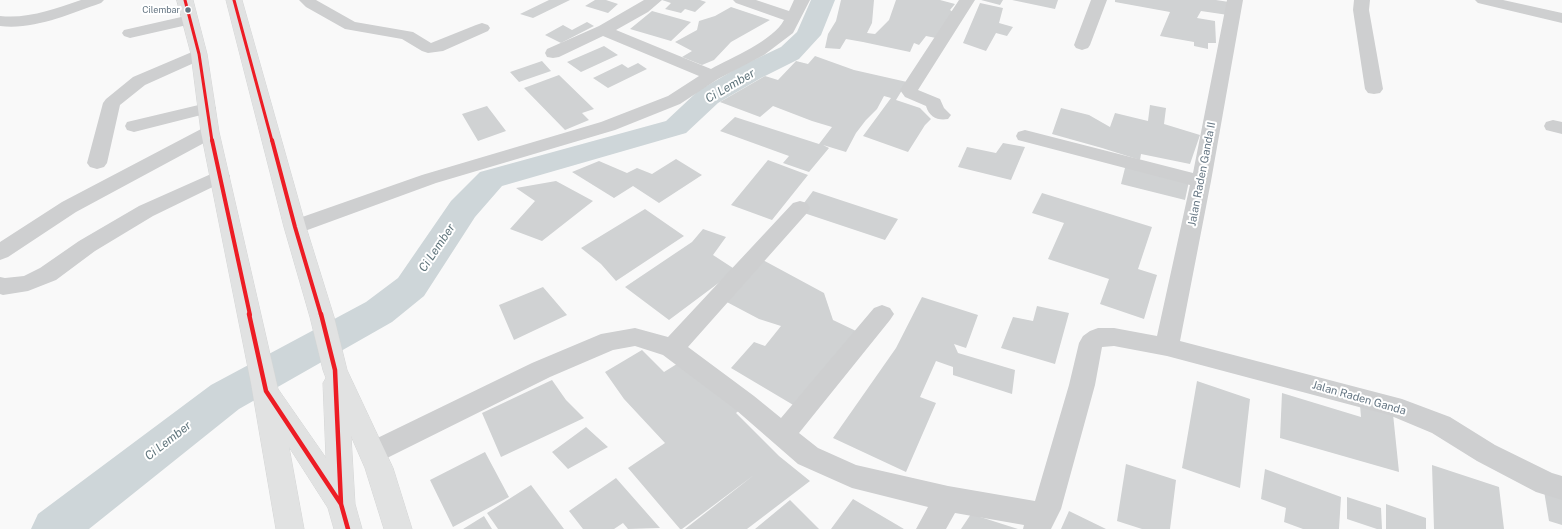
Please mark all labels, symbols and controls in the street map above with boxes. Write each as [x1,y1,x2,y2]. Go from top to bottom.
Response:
place label: Cilembar [142,5,180,15]
marker: Cilembar [183,5,193,15]
water label: Ci Lember [703,66,757,106]
street label: Jalan Raden Ganda II [1185,121,1219,227]
water label: Ci Lember [416,221,458,275]
street label: Jalan Raden Ganda [1311,378,1407,418]
water label: Ci Lember [142,418,194,464]

